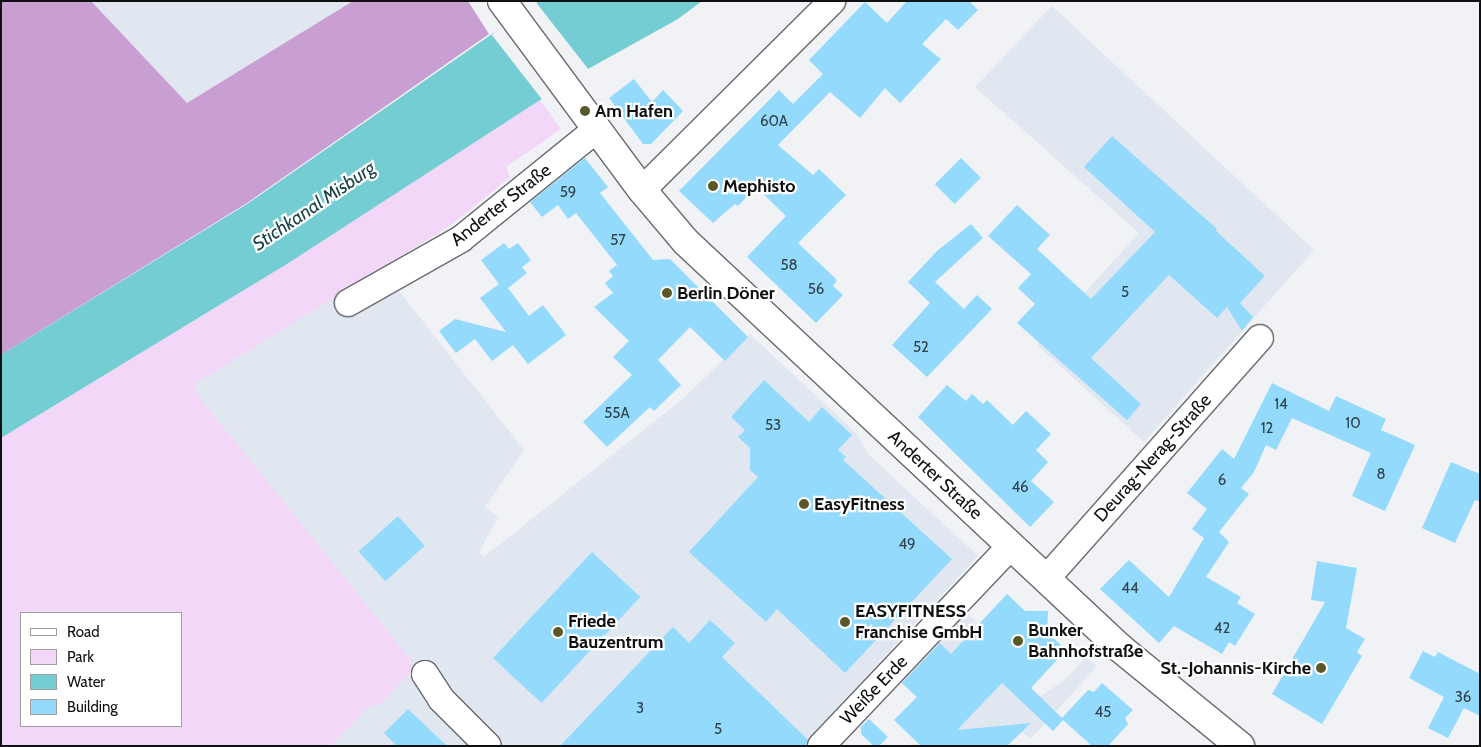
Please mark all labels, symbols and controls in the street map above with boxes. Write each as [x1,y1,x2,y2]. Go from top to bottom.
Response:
place label: Am Hafen [595,100,673,122]
marker: Am Hafen [579,105,591,117]
house number: 60A [760,113,788,131]
water label: Stichkanal Misburg [248,156,380,256]
street label: Anderter Straße [447,159,555,251]
place label: Mephisto [723,175,796,197]
marker: Mephisto [707,180,719,192]
house number: 59 [560,184,576,202]
house number: 57 [610,232,626,250]
house number: 58 [780,257,798,275]
house number: 56 [808,281,824,299]
place label: Berlin Döner [677,282,775,304]
house number: 5 [1121,284,1129,302]
marker: Berlin Döner [661,287,673,299]
house number: 52 [913,339,929,357]
street label: Deurag-Nerag-Straße [1090,390,1216,526]
house number: 14 [1274,396,1288,414]
house number: 55A [604,405,630,423]
house number: 10 [1345,415,1361,433]
house number: 53 [765,417,781,435]
house number: 12 [1261,420,1273,438]
street label: Anderter Straße [883,426,987,524]
house number: 8 [1376,466,1386,484]
house number: 6 [1218,472,1226,490]
house number: 46 [1011,479,1029,497]
place label: EasyFitness [814,493,905,515]
marker: EasyFitness [798,498,810,510]
house number: 49 [898,536,916,554]
house number: 44 [1121,580,1139,598]
place label: EASYFITNESS Franchise GmbH [855,601,982,644]
place label: Friede Bauzentrum [568,611,663,654]
legend [20,612,182,727]
marker: EASYFITNESS Franchise GmbH [839,616,851,628]
place label: Bunker Bahnhofstraße [1028,620,1143,662]
house number: 42 [1214,620,1230,638]
text: Road [67,623,100,641]
marker: Friede Bauzentrum [552,626,564,638]
marker: Bunker Bahnhofstraße [1012,635,1024,647]
text: Park [67,648,94,666]
street label: Weiße Erde [836,651,912,729]
place label: St.-Johannis-Kirche [1161,657,1311,679]
marker: St.-Johannis-Kirche [1315,662,1327,674]
text: Water [67,673,105,691]
house number: 36 [1455,689,1471,707]
text: Building [67,698,118,716]
house number: 3 [636,700,644,718]
house number: 45 [1095,704,1111,722]
house number: 5 [714,721,722,739]

